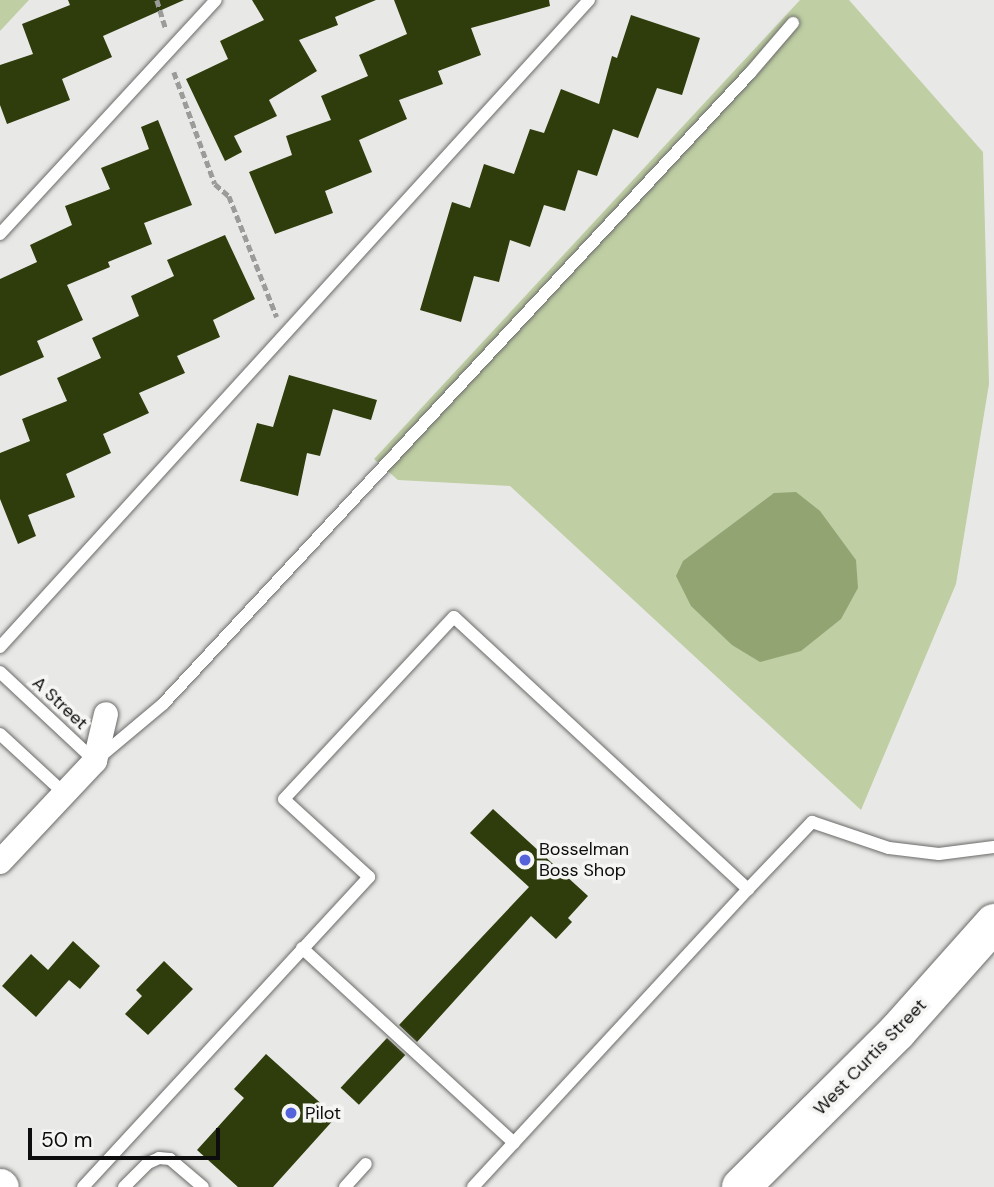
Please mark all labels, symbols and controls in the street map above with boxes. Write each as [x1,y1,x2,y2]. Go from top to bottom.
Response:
street label: A Street [28,672,92,734]
place label: Bosselman Boss Shop [539,839,629,882]
marker: Bosselman Boss Shop [517,852,533,868]
street label: West Curtis Street [809,994,931,1120]
place label: Pilot [305,1102,341,1124]
marker: Pilot [283,1105,299,1121]
scale bar [32,1114,224,1158]
text: 50 m [41,1126,92,1154]

